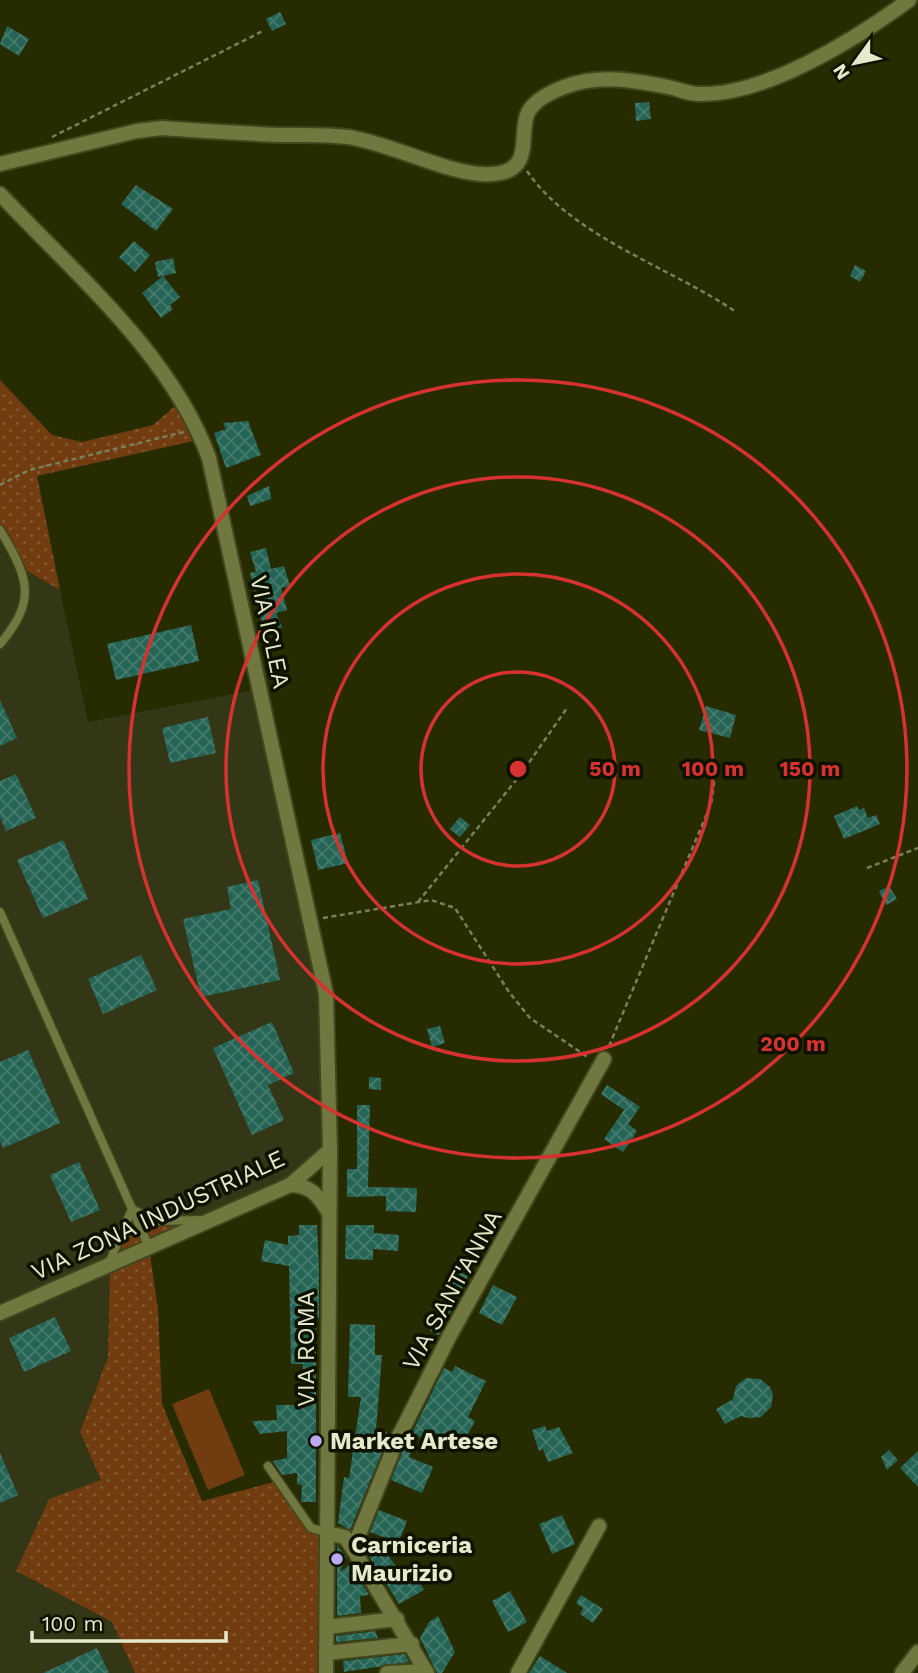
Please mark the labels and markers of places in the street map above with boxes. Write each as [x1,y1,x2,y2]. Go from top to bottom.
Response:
centre of rings [506,757,530,781]
place label: Market Artese [330,1427,498,1455]
marker: Market Artese [308,1433,324,1449]
place label: Carniceria Maurizio [351,1531,472,1587]
marker: Carniceria Maurizio [329,1551,345,1567]

